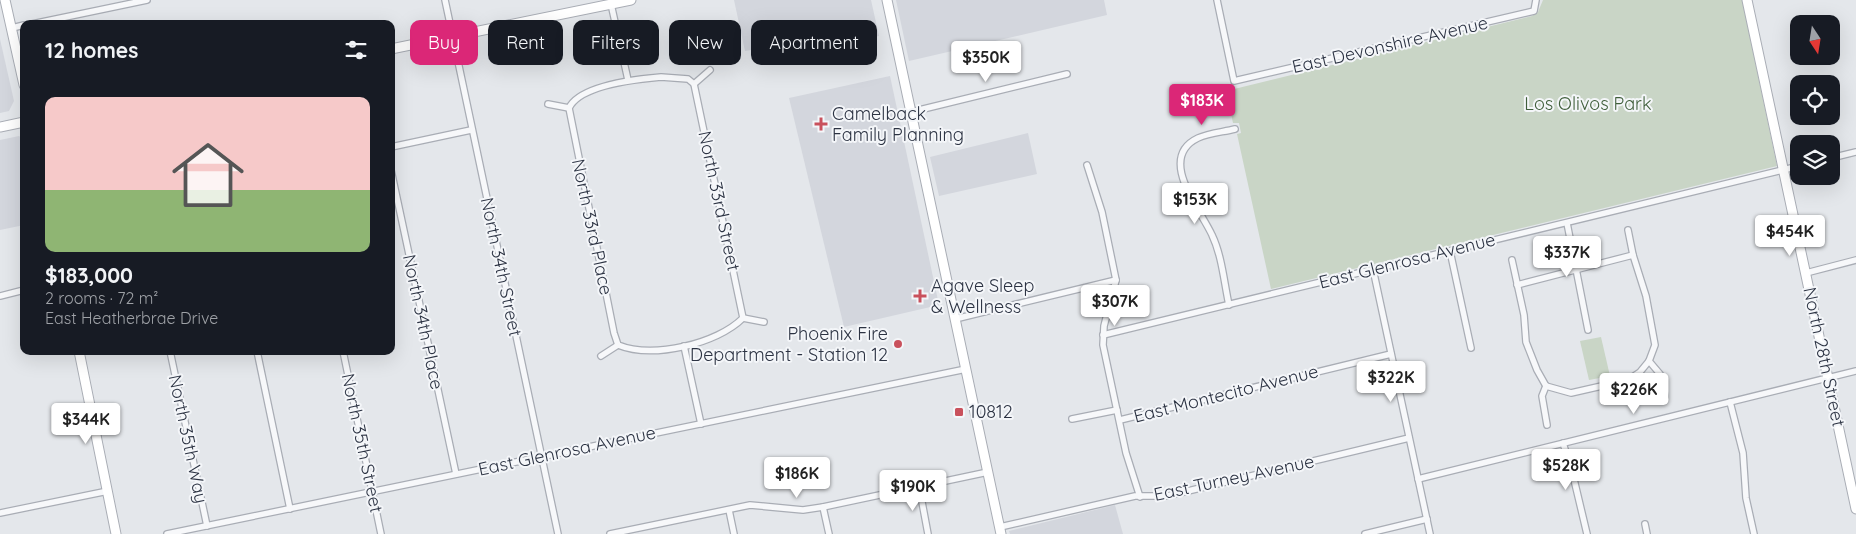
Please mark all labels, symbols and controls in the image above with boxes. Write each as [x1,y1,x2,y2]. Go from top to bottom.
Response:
street label: East Devonshire Avenue [1290,11,1490,78]
north arrow [1790,15,1840,65]
map controls [1790,15,1840,185]
chip: Buy [410,20,478,65]
chip: Rent [488,20,563,65]
chip: Filters [573,20,659,65]
chip: New [669,20,741,65]
chip: Apartment [751,20,877,65]
icon: filters [342,36,370,64]
text: 12 homes [45,37,138,63]
pin: $350K [951,41,1021,83]
text: $350K [962,47,1010,67]
button: locate [1790,75,1840,125]
pin: $183K [1167,84,1237,126]
text: $183K [1180,90,1224,110]
park label: Los Olivos Park [1524,92,1652,115]
place label: Camelback Family Planning [832,102,964,146]
marker: Camelback Family Planning [814,117,828,131]
street label: North 33rd Street [693,129,746,273]
icon: home [163,130,253,220]
button: layers [1790,135,1840,185]
street label: North 33rd Place [567,157,618,297]
pin: $153K [1160,182,1230,225]
text: $153K [1173,189,1217,209]
street label: North 34th Street [476,195,527,338]
pin: $454K [1755,214,1825,257]
text: $454K [1766,221,1814,241]
street label: East Glenrosa Avenue [1316,227,1497,294]
pin: $337K [1532,236,1602,278]
text: $337K [1544,242,1590,262]
street label: North 34th Place [398,252,449,392]
text: $183,000 [45,262,133,288]
place label: Agave Sleep & Wellness [931,274,1034,318]
pin: $307K [1080,284,1150,327]
street label: North 28th Street [1798,285,1851,429]
text: 2 rooms · 72 m² [45,288,158,308]
marker: Agave Sleep & Wellness [913,289,927,303]
text: $307K [1092,291,1138,311]
text: East Heatherbrae Drive [45,308,218,328]
place label: Phoenix Fire Department - Station 12 [690,322,888,366]
marker: Phoenix Fire Department - Station 12 [892,338,904,350]
street label: East Montecito Avenue [1131,359,1321,428]
pin: $322K [1356,360,1426,403]
text: $322K [1368,367,1414,387]
street label: North 35th Street [336,371,388,515]
street label: North 35th Way [164,372,213,505]
pin: $226K [1599,372,1669,415]
text: $226K [1610,379,1658,399]
place label: 10812 [969,400,1013,423]
pin: $344K [51,402,121,445]
marker: 10812 [953,406,965,418]
text: $344K [62,409,110,429]
street label: East Glenrosa Avenue [476,420,658,481]
pin: $528K [1531,448,1601,491]
street label: East Turney Avenue [1151,449,1316,506]
text: $528K [1542,455,1590,475]
pin: $186K [762,456,832,499]
text: $186K [775,463,819,483]
pin: $190K [878,470,948,512]
text: $190K [890,476,936,496]

